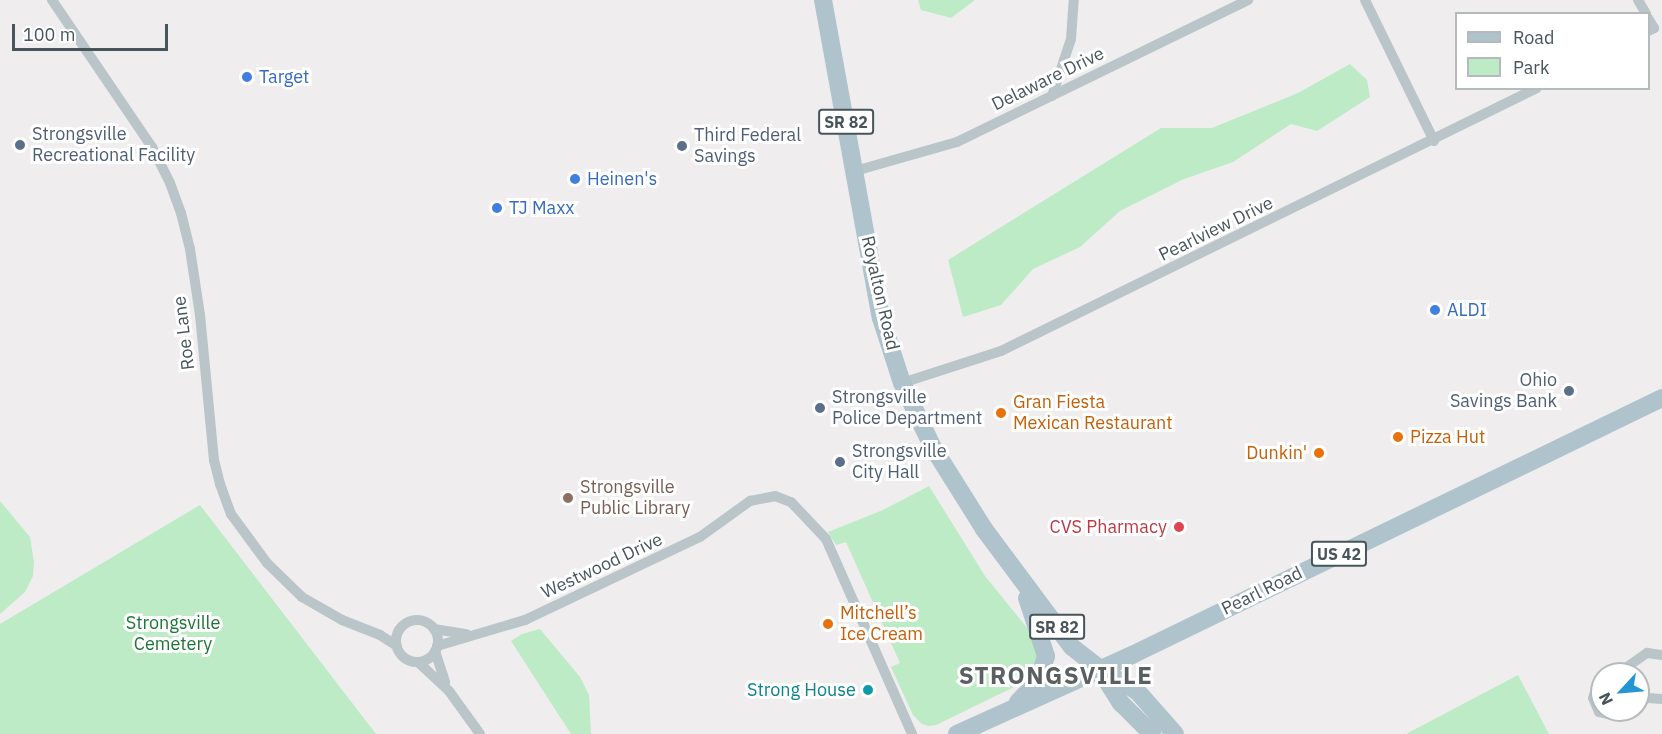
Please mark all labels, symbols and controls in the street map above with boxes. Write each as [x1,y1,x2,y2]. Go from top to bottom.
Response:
scale bar [15,12,171,50]
legend [1455,12,1650,90]
text: 100 m [23,23,75,46]
text: Road [1513,26,1554,49]
street label: Delaware Drive [988,43,1108,115]
text: Park [1513,56,1549,79]
place label: Target [259,66,309,88]
marker: Target [240,70,254,84]
road number: SR 82 [818,109,874,135]
place label: Strongsville Recreational Facility [32,124,195,166]
place label: Third Federal Savings [694,125,801,168]
marker: Strongsville Recreational Facility [13,138,27,152]
marker: Third Federal Savings [675,139,689,153]
place label: Heinen's [587,168,657,190]
marker: Heinen's [568,172,582,186]
street label: Pearlview Drive [1155,192,1277,266]
place label: TJ Maxx [509,197,574,219]
marker: TJ Maxx [490,201,504,215]
street label: Royalton Road [856,234,904,352]
street label: Roe Lane [169,295,199,371]
place label: ALDI [1447,299,1487,321]
marker: ALDI [1428,303,1442,317]
place label: Ohio Savings Bank [1450,370,1557,412]
marker: Ohio Savings Bank [1562,384,1576,398]
place label: Strongsville Police Department [832,387,982,430]
place label: Gran Fiesta Mexican Restaurant [1013,392,1173,434]
marker: Strongsville Police Department [813,401,827,415]
marker: Gran Fiesta Mexican Restaurant [994,406,1008,420]
place label: Pizza Hut [1410,426,1485,448]
marker: Pizza Hut [1391,430,1405,444]
place label: Strongsville City Hall [852,441,947,484]
place label: Dunkin' [1246,442,1307,464]
marker: Dunkin' [1312,446,1326,460]
marker: Strongsville City Hall [833,455,847,469]
place label: Strongsville Public Library [580,477,690,520]
marker: Strongsville Public Library [561,491,575,505]
place label: CVS Pharmacy [1050,516,1167,538]
marker: CVS Pharmacy [1172,520,1186,534]
street label: Westwood Drive [538,529,666,603]
road number: US 42 [1310,541,1368,567]
street label: Pearl Road [1218,562,1306,620]
place label: Mitchell’s Ice Cream [840,603,923,646]
park label: Strongsville Cemetery [126,613,220,656]
road number: SR 82 [1028,614,1086,640]
marker: Mitchell’s Ice Cream [821,617,835,631]
district label: STRONGSVILLE [959,662,1153,690]
north arrow [1590,662,1650,722]
place label: Strong House [747,679,856,701]
marker: Strong House [861,683,875,697]
text: N [1594,689,1617,709]

